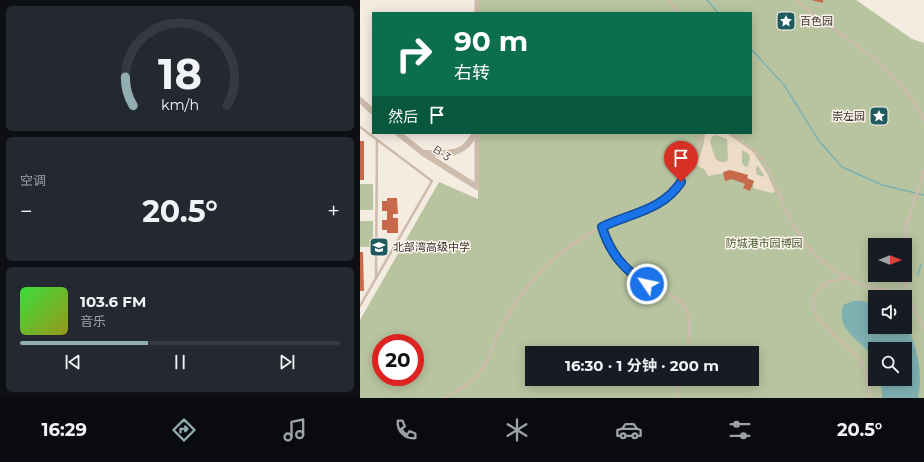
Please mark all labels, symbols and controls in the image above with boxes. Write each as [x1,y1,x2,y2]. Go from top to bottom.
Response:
place icon: 百色园 [775,10,797,32]
place label: 百色园 [800,14,833,28]
text: 90 m [454,24,528,58]
icon: right [388,28,440,80]
text: 18 [158,49,202,99]
text: 右转 [454,62,490,84]
text: km/h [161,96,199,114]
icon: arrive [426,104,448,126]
place icon: 崇左园 [868,105,890,127]
text: 然后 [388,107,418,126]
place label: 崇左园 [832,109,865,123]
pin [664,141,698,182]
street label: B-3 [430,142,454,164]
icon: arrive [670,147,692,169]
text: 空调 [20,172,46,188]
text: 20.5° [142,193,218,230]
text: − [20,198,33,225]
text: + [327,198,340,225]
school or university icon: 北部湾高级中学 [368,236,390,258]
park label: 防城港市园博园 [726,236,803,250]
north arrow [868,238,912,282]
map controls [868,238,912,386]
place label: 北部湾高级中学 [393,240,470,254]
position arrow [626,263,668,305]
button: sound [868,290,912,334]
text: 103.6 FM [80,292,146,311]
text: 音乐 [80,313,106,329]
speed limit sign: 20 [372,334,424,386]
button: search [868,342,912,386]
icon: previous [62,351,84,373]
icon: pause [169,351,191,373]
icon: next [276,351,298,373]
text: 16:30 · 1 分钟 · 200 m [565,356,719,375]
icon: directions [170,416,198,444]
icon: music [281,416,309,444]
icon: phone [392,416,420,444]
icon: climate [503,416,531,444]
icon: car [615,416,643,444]
icon: filters [726,416,754,444]
text: 16:29 [42,419,87,441]
text: 20.5° [837,419,882,441]

